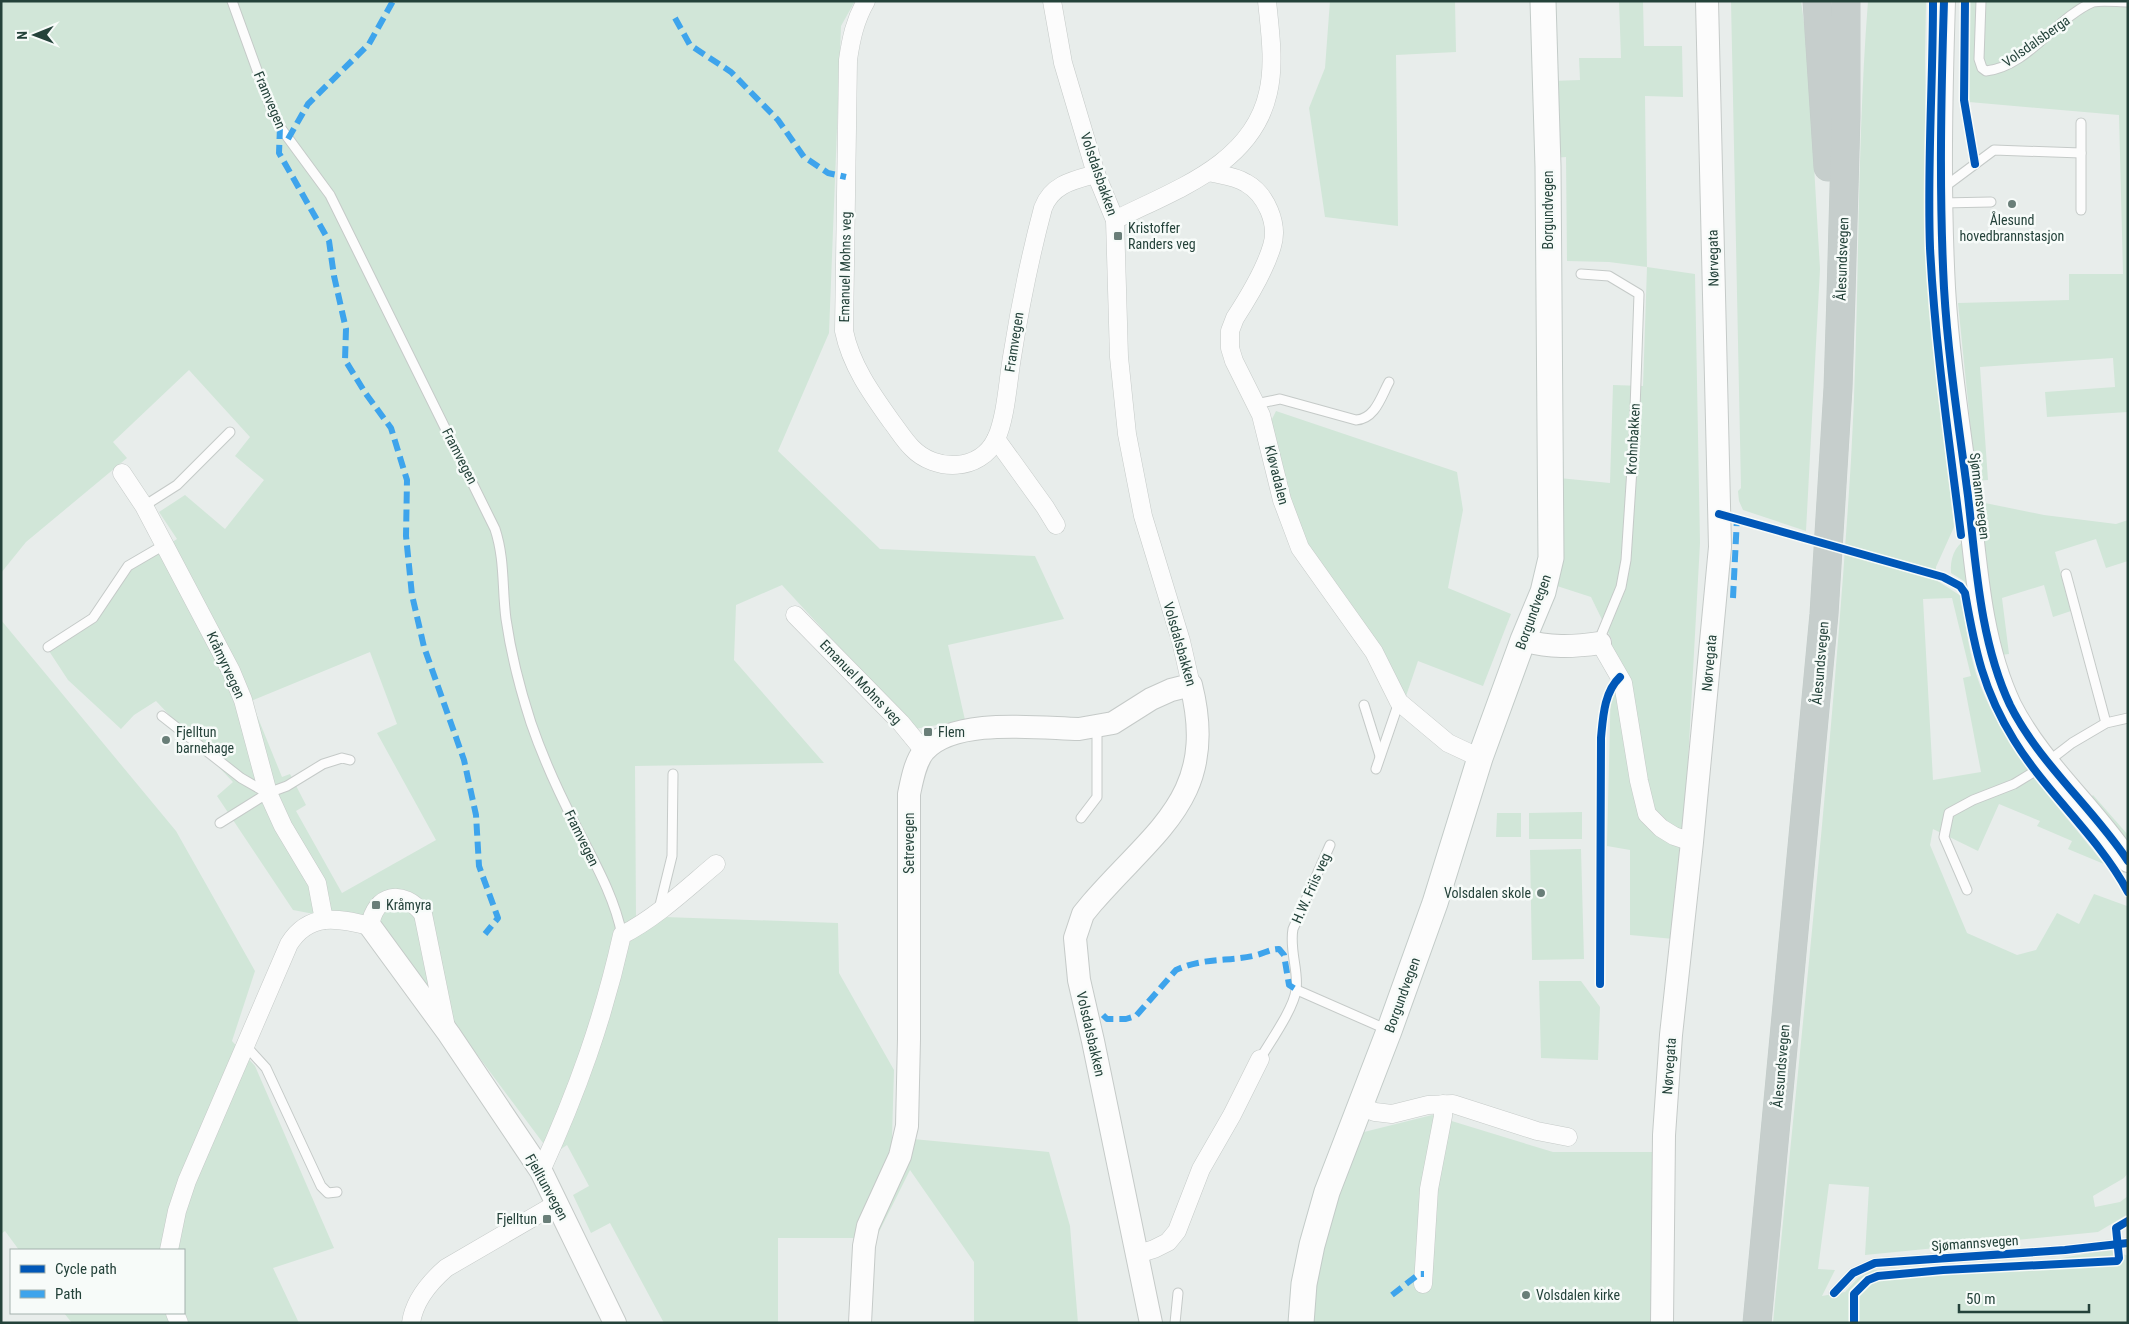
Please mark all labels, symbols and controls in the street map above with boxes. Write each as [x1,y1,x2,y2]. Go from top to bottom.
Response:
north arrow [10,10,60,60]
street label: Volsdalsberga [1999,12,2073,70]
text: N [14,31,30,40]
street label: Framvegen [251,69,289,131]
street label: Volsdalsbakken [1077,130,1121,218]
street label: Borgundvegen [1540,171,1556,249]
marker: Ålesund hovedbrannstasjon [2006,198,2018,210]
street label: Emanuel Mohns veg [836,211,854,323]
place label: Ålesund hovedbrannstasjon [1960,211,2064,244]
street label: Ålesundsvegen [1832,217,1851,301]
place label: Kristoffer Randers veg [1128,220,1196,252]
street label: Nørvegata [1705,229,1721,287]
marker: Kristoffer Randers veg [1112,230,1124,242]
street label: Framvegen [1001,311,1027,373]
street label: Krohnbakken [1623,403,1643,475]
street label: Framvegen [439,425,481,487]
street label: Kløvadalen [1262,444,1292,506]
street label: Sjømannsvegen [1967,452,1993,540]
street label: Borgundvegen [1512,572,1554,652]
street label: Volsdalsbakken [1160,600,1200,688]
street label: Ålesundsvegen [1807,620,1832,705]
street label: Kråmyrvegen [204,629,248,701]
street label: Nørvegata [1699,634,1719,692]
street label: Emanuel Mohns veg [817,637,905,727]
place label: Fjelltun barnehage [176,724,235,756]
place label: Flem [938,724,965,740]
marker: Flem [922,726,934,738]
marker: Fjelltun barnehage [160,734,172,746]
street label: Framvegen [562,807,602,869]
street label: Setrevegen [901,812,917,874]
street label: H.W. Friis veg [1288,850,1334,926]
place label: Volsdalen skole [1444,885,1531,901]
marker: Volsdalen skole [1535,887,1547,899]
place label: Kråmyra [386,897,431,913]
marker: Kråmyra [370,899,382,911]
street label: Borgundvegen [1381,955,1423,1035]
street label: Volsdalsbakken [1073,990,1109,1078]
street label: Ålesundsvegen [1768,1023,1793,1108]
street label: Nørvegata [1659,1037,1679,1095]
street label: Fjelltunvegen [522,1151,572,1223]
place label: Fjelltun [496,1211,537,1227]
marker: Fjelltun [541,1213,553,1225]
street label: Sjømannsvegen [1931,1232,2019,1254]
legend [10,1249,185,1314]
text: Cycle path [55,1260,117,1278]
scale bar [1959,1282,2089,1314]
text: Path [55,1285,82,1303]
place label: Volsdalen kirke [1536,1287,1621,1303]
marker: Volsdalen kirke [1520,1289,1532,1301]
text: 50 m [1966,1290,1996,1308]

